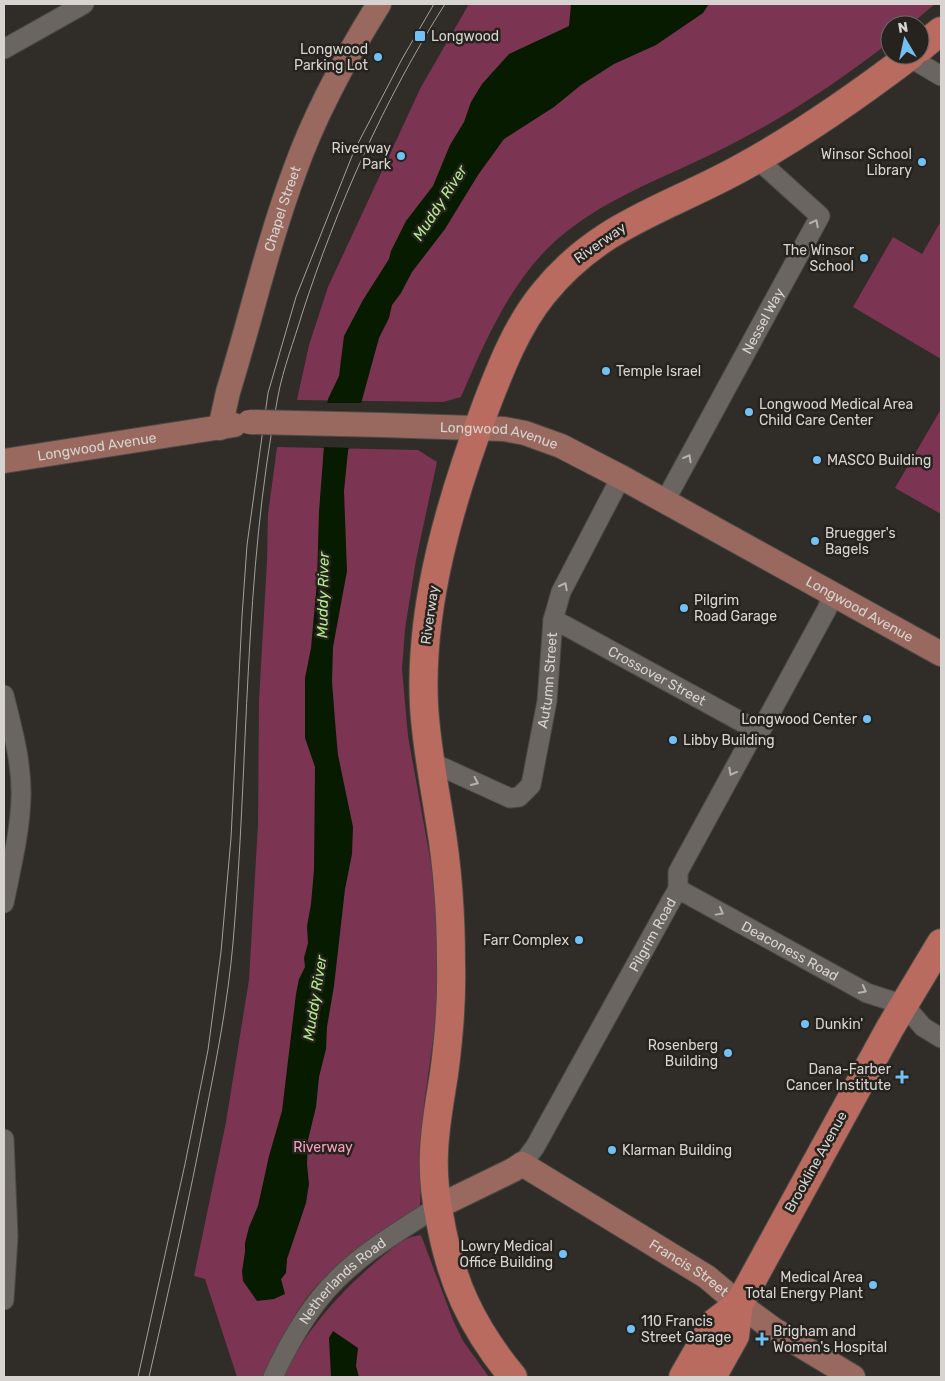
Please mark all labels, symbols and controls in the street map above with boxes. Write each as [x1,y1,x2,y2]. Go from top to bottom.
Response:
north arrow [880,15,930,65]
text: N [897,18,909,37]
place label: Longwood [431,28,499,45]
marker: Longwood [413,29,427,43]
place label: Longwood Parking Lot [294,41,369,74]
marker: Longwood Parking Lot [372,51,384,63]
place label: Riverway Park [331,140,392,173]
place label: Winsor School Library [821,146,912,179]
marker: Riverway Park [395,150,407,162]
marker: Winsor School Library [916,156,928,168]
water label: Muddy River [409,161,472,244]
street label: Chapel Street [260,163,304,254]
street label: Riverway [571,219,629,267]
one-way arrow [809,220,819,229]
place label: The Winsor School [783,242,855,275]
marker: The Winsor School [858,252,870,264]
street label: Nessel Way [738,285,788,357]
place label: Temple Israel [616,363,701,380]
marker: Temple Israel [600,365,612,377]
place label: Longwood Medical Area Child Care Center [759,396,913,429]
marker: Longwood Medical Area Child Care Center [743,406,755,418]
street label: Longwood Avenue [440,418,561,453]
street label: Longwood Avenue [36,429,158,464]
place label: MASCO Building [827,452,931,469]
marker: MASCO Building [811,454,823,466]
one-way arrow [682,455,692,464]
place label: Bruegger's Bagels [825,525,896,558]
marker: Bruegger's Bagels [809,535,821,547]
water label: Muddy River [313,551,333,638]
street label: Longwood Avenue [803,572,917,646]
one-way arrow [558,582,568,591]
street label: Riverway [417,584,443,646]
place label: Pilgrim Road Garage [694,592,777,625]
marker: Pilgrim Road Garage [678,602,690,614]
street label: Autumn Street [533,631,561,730]
street label: Crossover Street [605,642,709,710]
place label: Longwood Center [741,711,858,728]
marker: Longwood Center [861,713,873,725]
place label: Libby Building [683,732,775,749]
marker: Libby Building [667,734,679,746]
one-way arrow [729,766,739,775]
one-way arrow [470,776,479,786]
street label: Pilgrim Road [625,895,680,975]
one-way arrow [715,906,724,916]
street label: Deaconess Road [739,917,842,984]
place label: Farr Complex [483,932,569,949]
marker: Farr Complex [573,934,585,946]
water label: Muddy River [299,953,331,1042]
one-way arrow [858,984,867,994]
place label: Dunkin' [815,1016,863,1033]
marker: Dunkin' [799,1018,811,1030]
place label: Rosenberg Building [648,1037,718,1070]
marker: Rosenberg Building [722,1047,734,1059]
place label: Dana-Farber Cancer Institute [786,1061,892,1094]
marker: Dana-Farber Cancer Institute [895,1070,909,1084]
street label: Brookline Avenue [781,1108,851,1216]
park label: Riverway [293,1139,353,1156]
place label: Klarman Building [622,1142,732,1159]
marker: Klarman Building [606,1144,618,1156]
street label: Netherlands Road [295,1234,389,1327]
street label: Francis Street [646,1235,733,1300]
place label: Lowry Medical Office Building [459,1238,553,1271]
marker: Lowry Medical Office Building [557,1248,569,1260]
place label: Medical Area Total Energy Plant [745,1269,864,1302]
marker: Medical Area Total Energy Plant [867,1279,879,1291]
place label: 110 Francis Street Garage [641,1313,731,1346]
marker: 110 Francis Street Garage [625,1323,637,1335]
place label: Brigham and Women's Hospital [773,1323,887,1356]
marker: Brigham and Women's Hospital [755,1332,769,1346]

